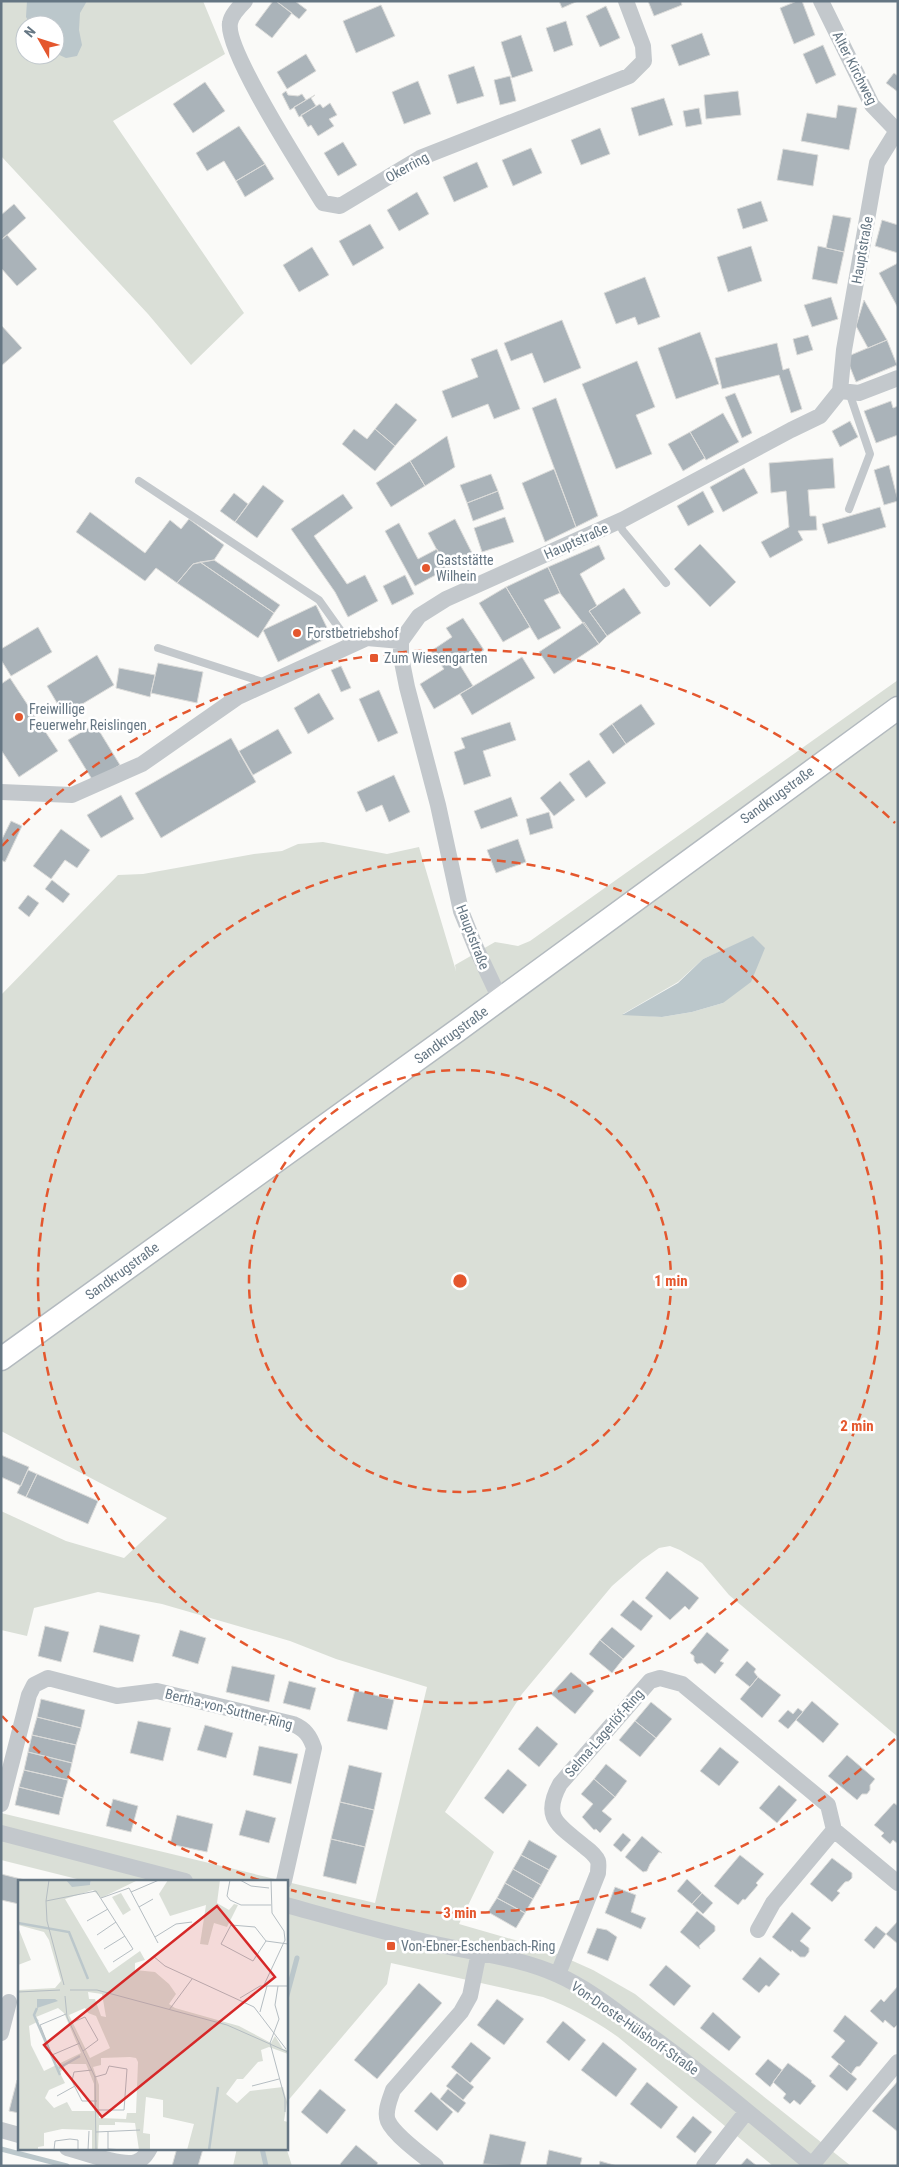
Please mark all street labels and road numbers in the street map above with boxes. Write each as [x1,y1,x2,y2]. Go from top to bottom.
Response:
street label: Alter Kirchweg [830,29,880,107]
street label: Okerring [383,149,431,185]
street label: Hauptstraße [848,215,876,285]
street label: Hauptstraße [542,520,611,562]
street label: Sandkrugstraße [737,763,817,827]
street label: Hauptstraße [453,902,493,972]
street label: Sandkrugstraße [411,1003,491,1067]
street label: Sandkrugstraße [82,1239,162,1303]
street label: Bertha-von-Suttner-Ring [164,1685,294,1733]
street label: Selma-Lagerlöf-Ring [561,1686,647,1780]
street label: Von-Droste-Hülshoff-Straße [568,1978,702,2078]

